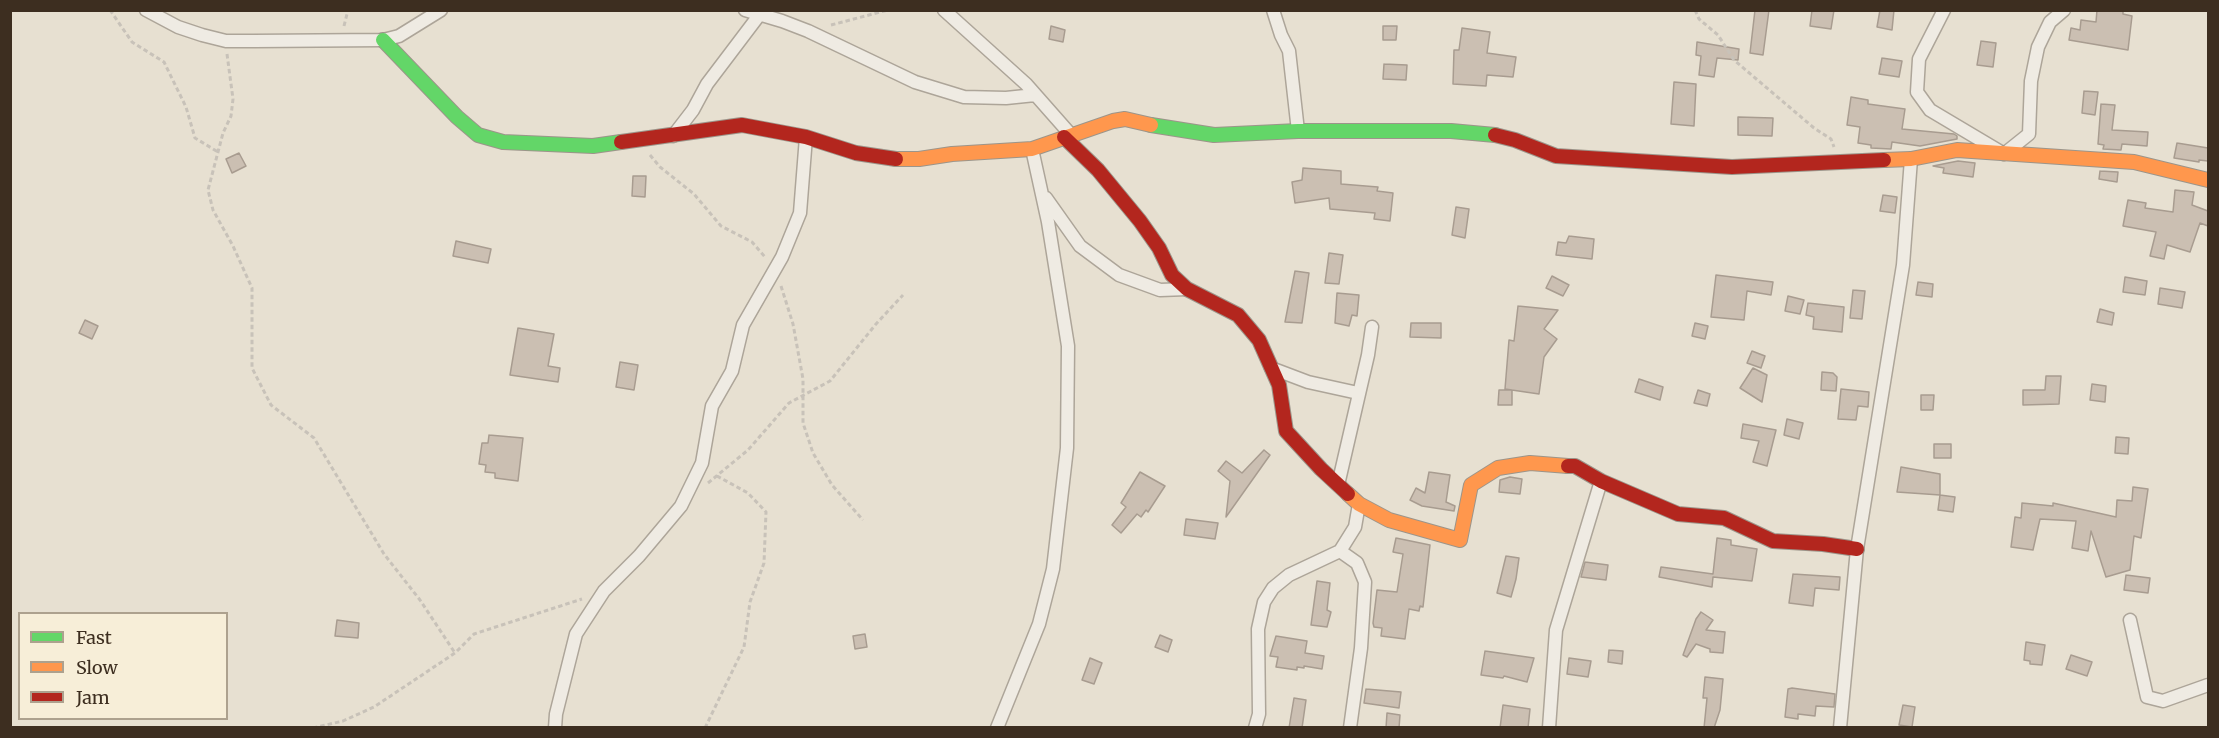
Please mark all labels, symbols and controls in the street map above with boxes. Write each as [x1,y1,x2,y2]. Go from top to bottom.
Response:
legend [18,612,228,720]
text: Fast [76,626,112,649]
text: Slow [76,656,118,679]
text: Jam [76,686,110,709]

